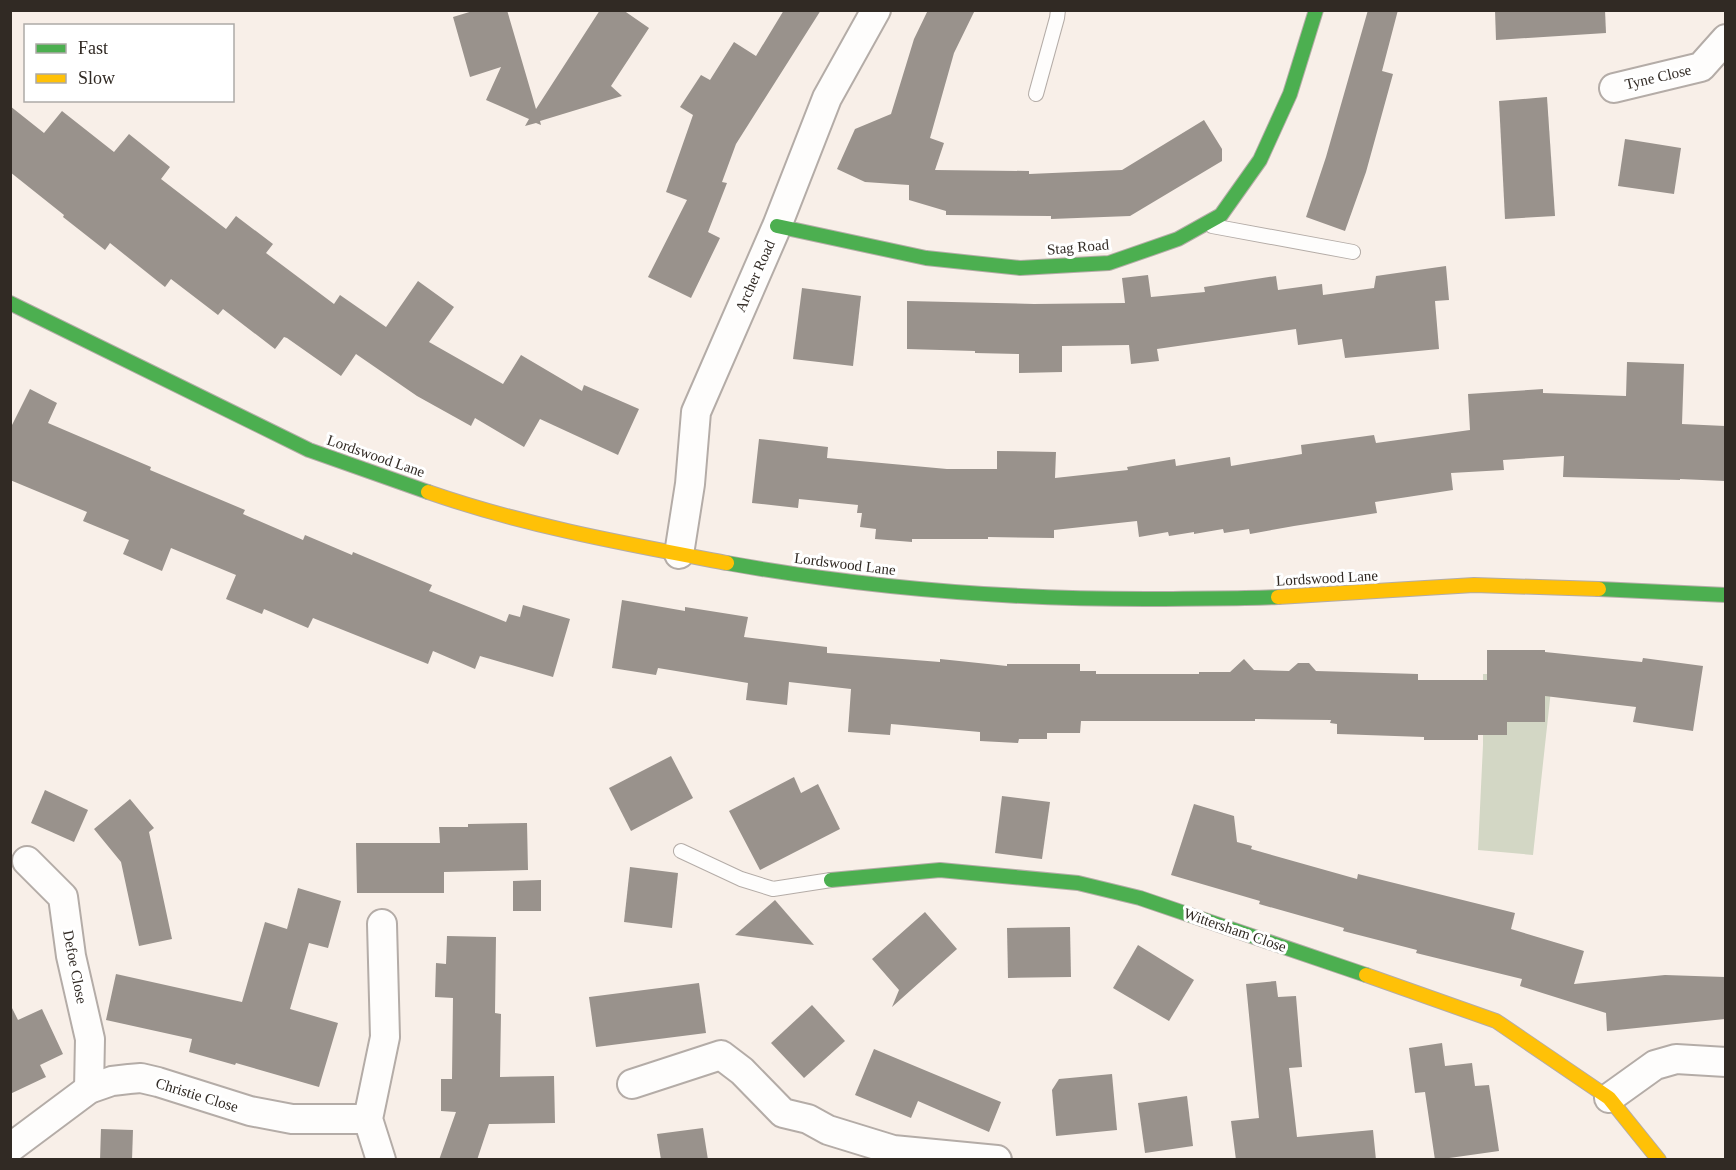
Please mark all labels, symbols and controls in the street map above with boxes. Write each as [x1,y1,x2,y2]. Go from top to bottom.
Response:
legend [24,24,234,102]
text: Fast [78,38,108,58]
street label: Tyne Close [1623,62,1693,92]
text: Slow [78,68,115,88]
street label: Stag Road [1046,236,1110,258]
street label: Archer Road [732,237,778,314]
street label: Lordswood Lane [325,432,427,480]
street label: Lordswood Lane [793,550,897,578]
street label: Lordswood Lane [1276,567,1379,589]
street label: Wittersham Close [1182,905,1289,955]
street label: Defoe Close [60,929,90,1005]
street label: Christie Close [154,1075,241,1115]

